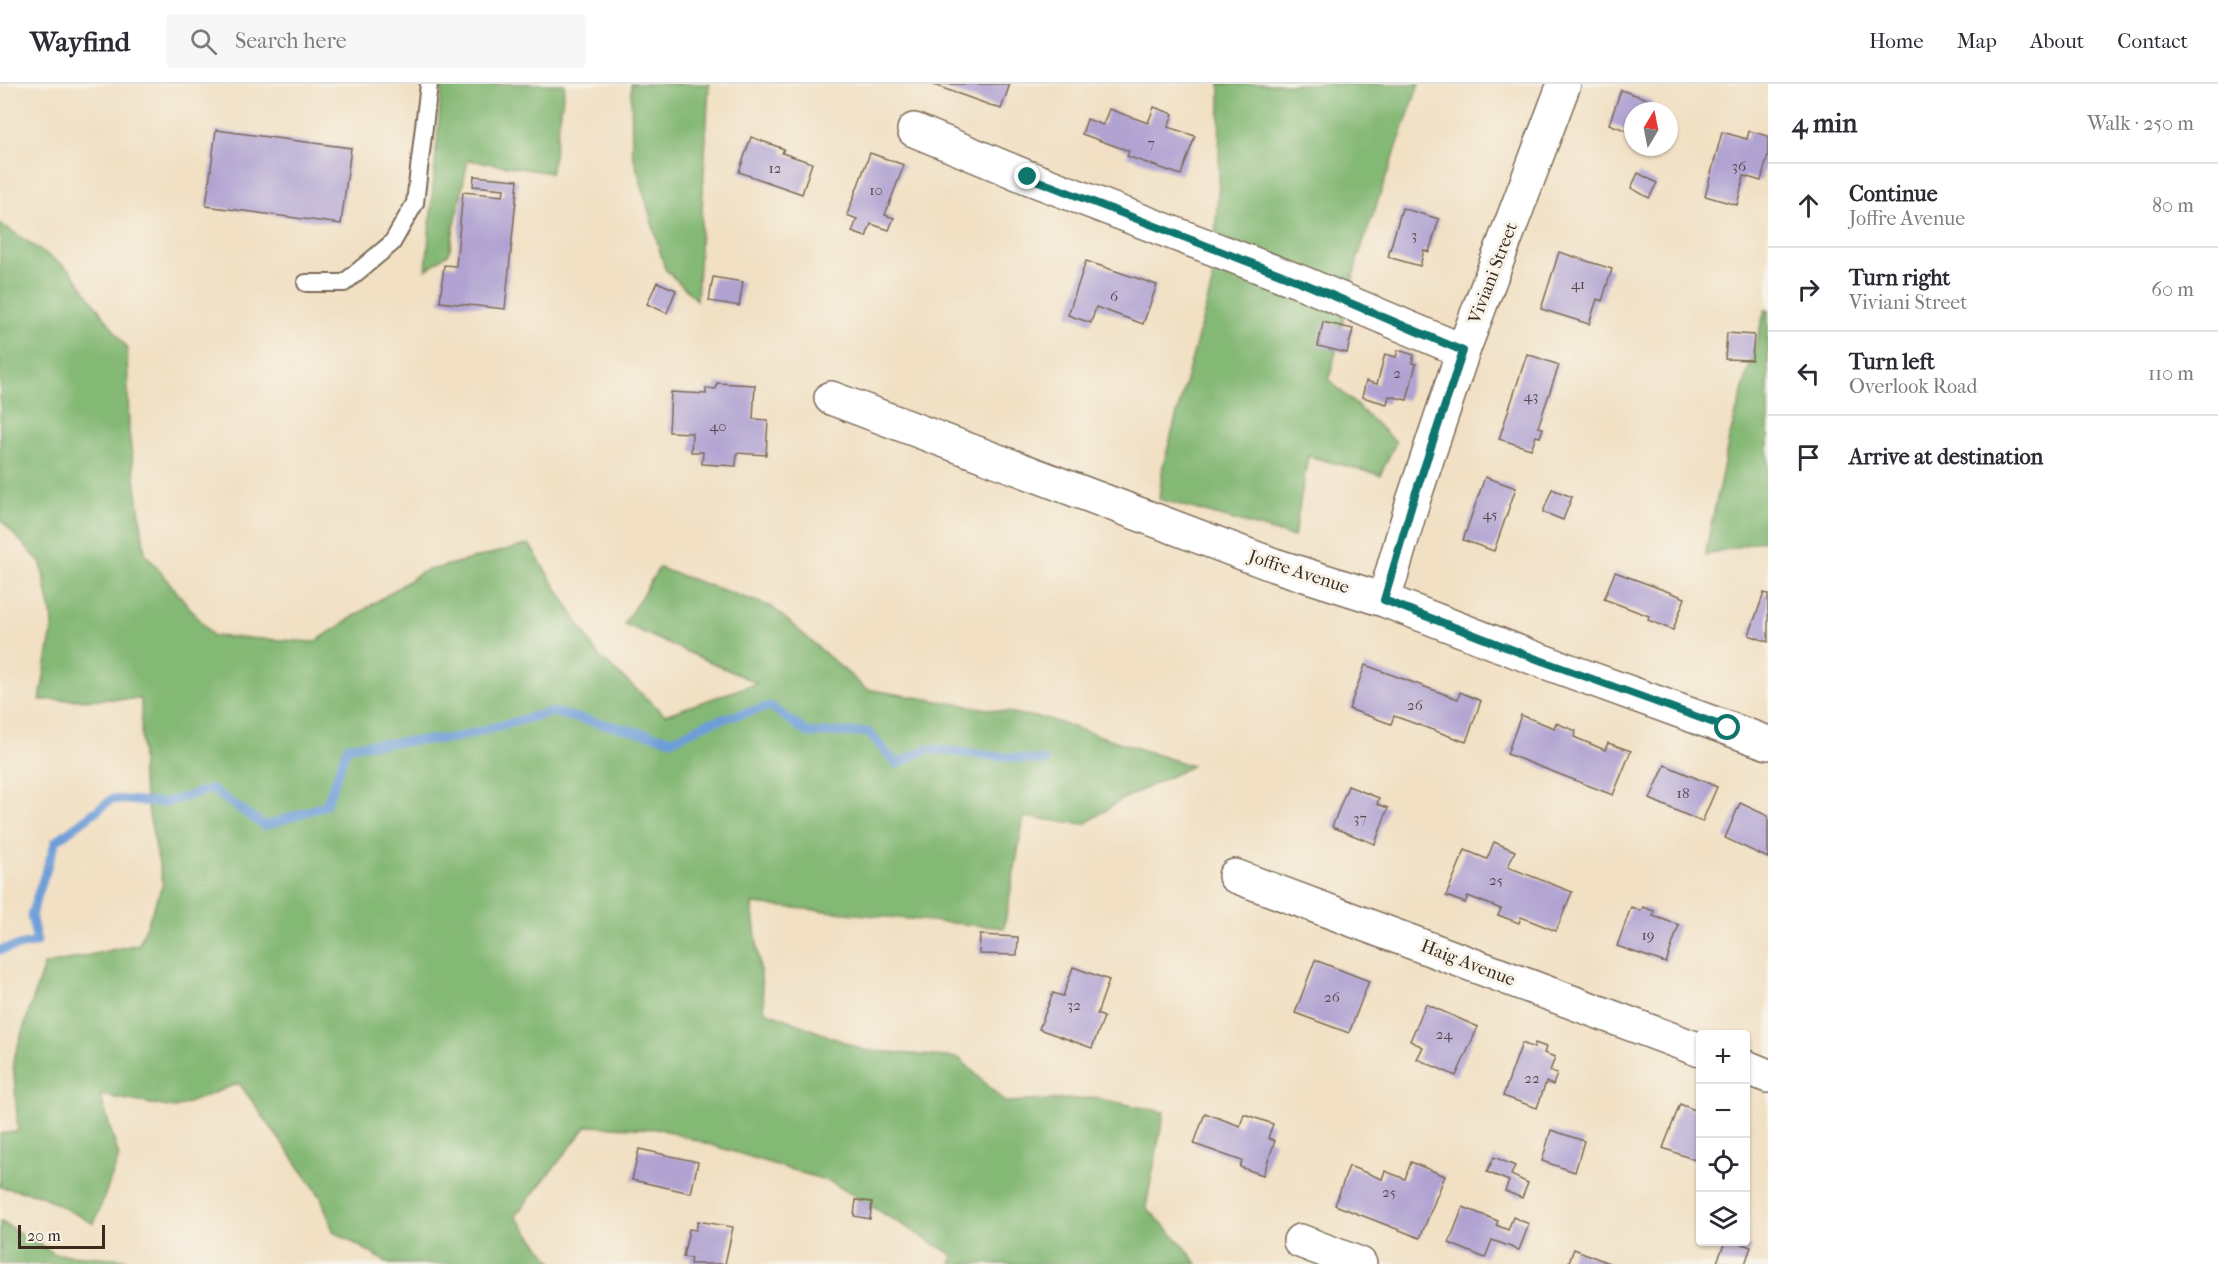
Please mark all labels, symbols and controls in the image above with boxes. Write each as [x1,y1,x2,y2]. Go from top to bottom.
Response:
search box [166,14,586,68]
text: Wayfind [30,25,130,58]
icon: search [187,25,220,58]
text: Search here [235,28,347,54]
text: Home [1869,29,1924,53]
text: Map [1957,29,1997,53]
text: About [2030,29,2084,53]
text: Contact [2117,29,2188,53]
north arrow [1624,102,1678,156]
text: 4 min [1792,108,1857,139]
text: Walk · 250 m [2087,112,2194,135]
house number: 7 [1147,134,1155,152]
house number: 36 [1732,157,1747,175]
house number: 12 [768,159,782,177]
route end [1014,163,1040,189]
house number: 10 [869,181,883,199]
text: Continue [1849,181,1938,207]
icon: ahead [1792,189,1825,222]
text: 80 m [2152,194,2194,217]
text: Joffre Avenue [1849,207,1965,230]
street label: Viviani Street [1464,219,1522,327]
house number: 3 [1411,226,1417,244]
text: Turn right [1849,265,1950,291]
icon: right [1792,273,1825,306]
house number: 41 [1571,275,1585,293]
text: 60 m [2151,278,2194,301]
house number: 6 [1110,287,1119,305]
text: Viviani Street [1849,291,1967,314]
text: Turn left [1849,349,1935,375]
icon: left [1792,357,1825,390]
text: 110 m [2148,362,2194,385]
house number: 2 [1393,364,1401,382]
text: Overlook Road [1849,375,1977,398]
house number: 43 [1523,387,1539,405]
house number: 40 [709,417,727,435]
icon: arrive [1792,441,1825,474]
text: Arrive at destination [1849,444,2043,470]
house number: 45 [1483,505,1497,523]
street label: Joffre Avenue [1244,545,1352,598]
house number: 26 [1407,696,1424,714]
route start [1714,714,1740,740]
house number: 18 [1677,784,1689,802]
house number: 37 [1353,809,1367,827]
house number: 25 [1489,871,1503,889]
house number: 19 [1641,926,1655,944]
street label: Haig Avenue [1418,935,1518,991]
house number: 26 [1324,988,1341,1006]
house number: 32 [1067,996,1081,1014]
house number: 24 [1436,1025,1453,1043]
map controls [1696,1030,1750,1246]
button: + [1696,1030,1750,1084]
house number: 22 [1524,1069,1540,1087]
button: − [1696,1084,1750,1138]
button: locate [1696,1138,1750,1192]
house number: 25 [1382,1183,1396,1201]
button: layers [1696,1192,1750,1246]
scale bar [18,1222,105,1250]
text: 20 m [27,1226,61,1245]

